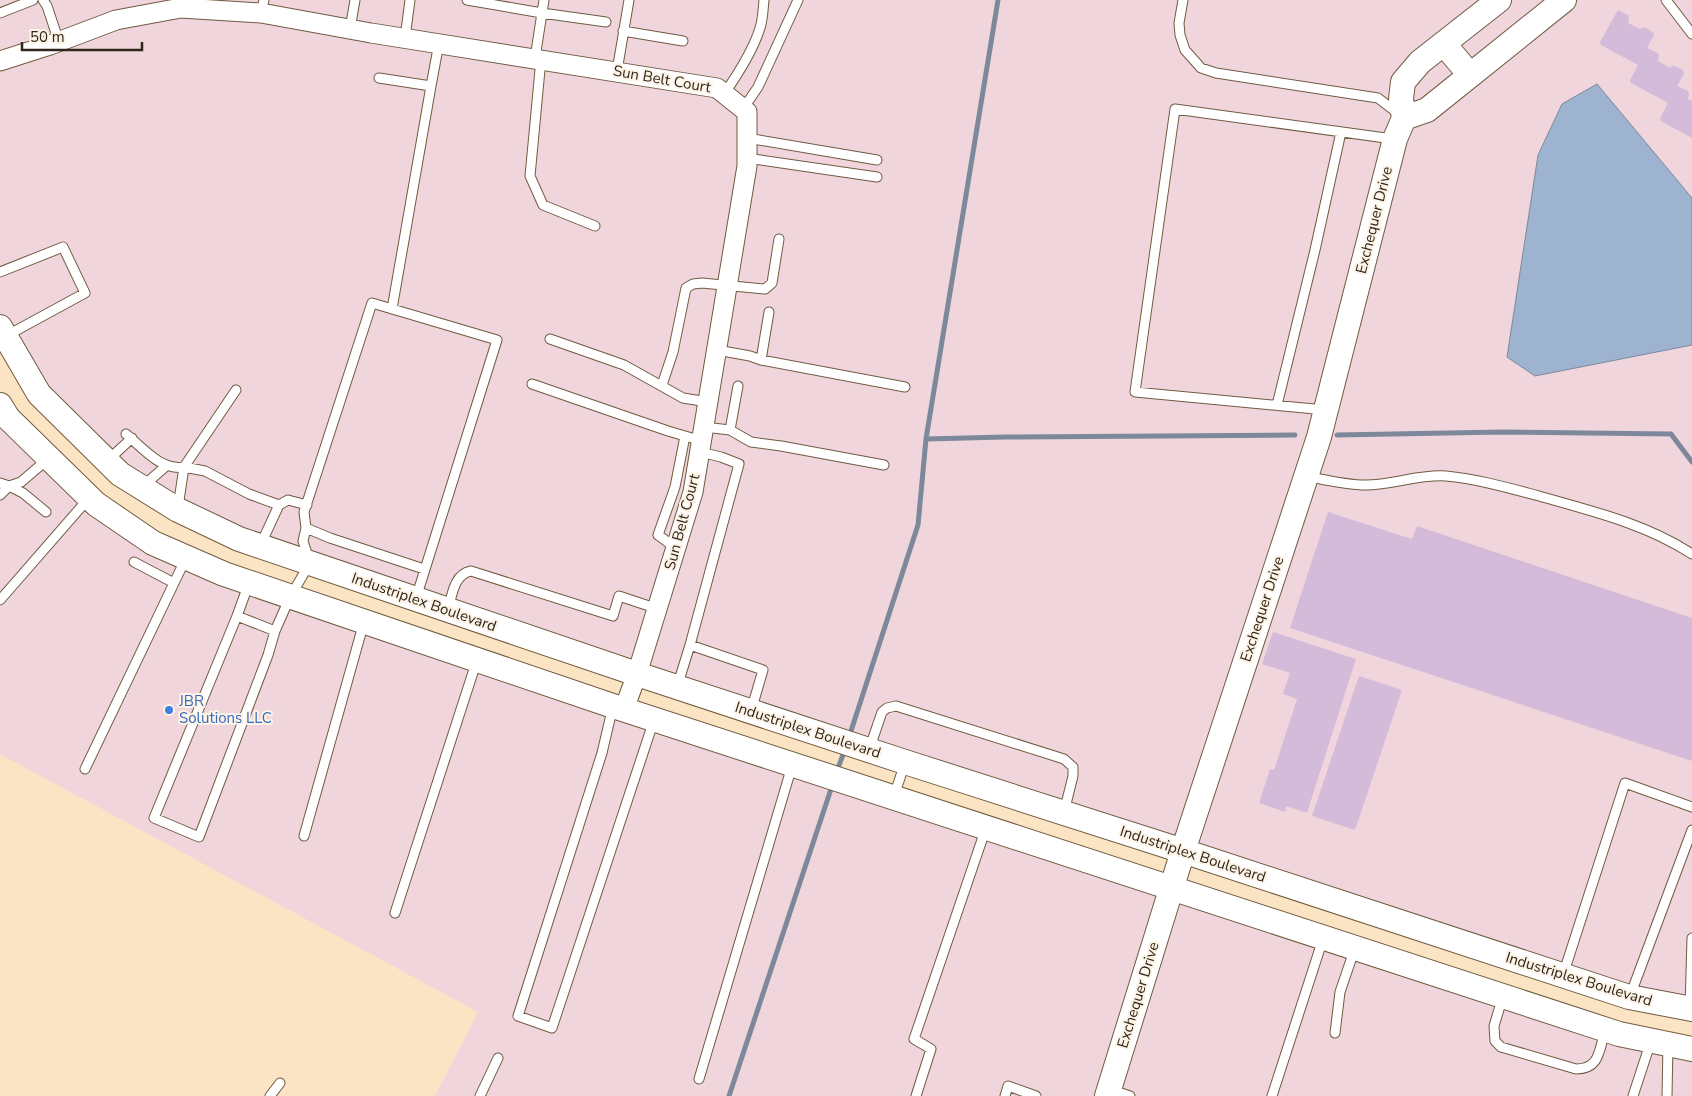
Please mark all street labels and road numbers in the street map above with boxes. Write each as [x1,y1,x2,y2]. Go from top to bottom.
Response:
street label: Sun Belt Court [612,61,713,98]
street label: Exchequer Drive [1351,164,1397,276]
street label: Sun Belt Court [660,471,705,572]
street label: Exchequer Drive [1236,554,1288,664]
street label: Industriplex Boulevard [349,568,499,636]
street label: Industriplex Boulevard [733,697,883,763]
street label: Industriplex Boulevard [1118,821,1268,887]
street label: Exchequer Drive [1112,940,1164,1050]
street label: Industriplex Boulevard [1503,947,1655,1011]

